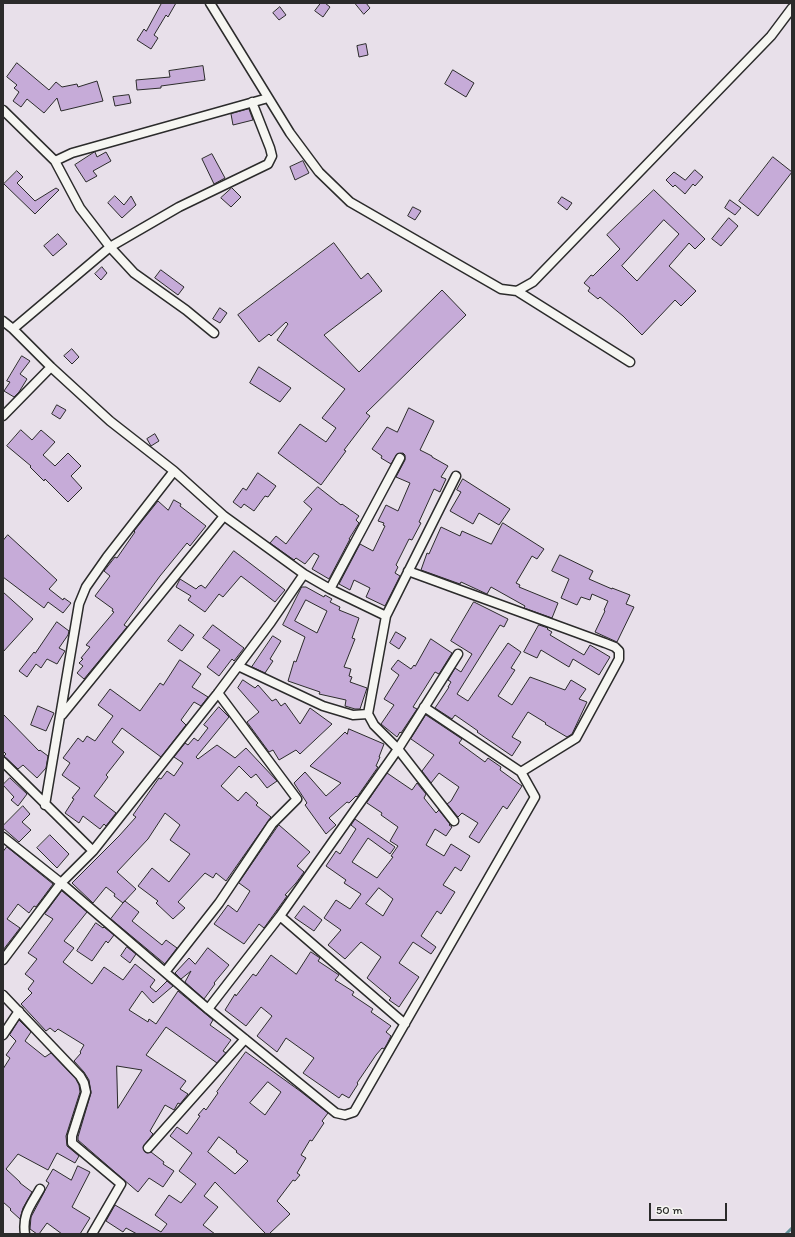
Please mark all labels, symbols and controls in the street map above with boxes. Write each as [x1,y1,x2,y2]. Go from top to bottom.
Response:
scale bar [651,1195,729,1221]
text: 50 m [656,1203,682,1217]

